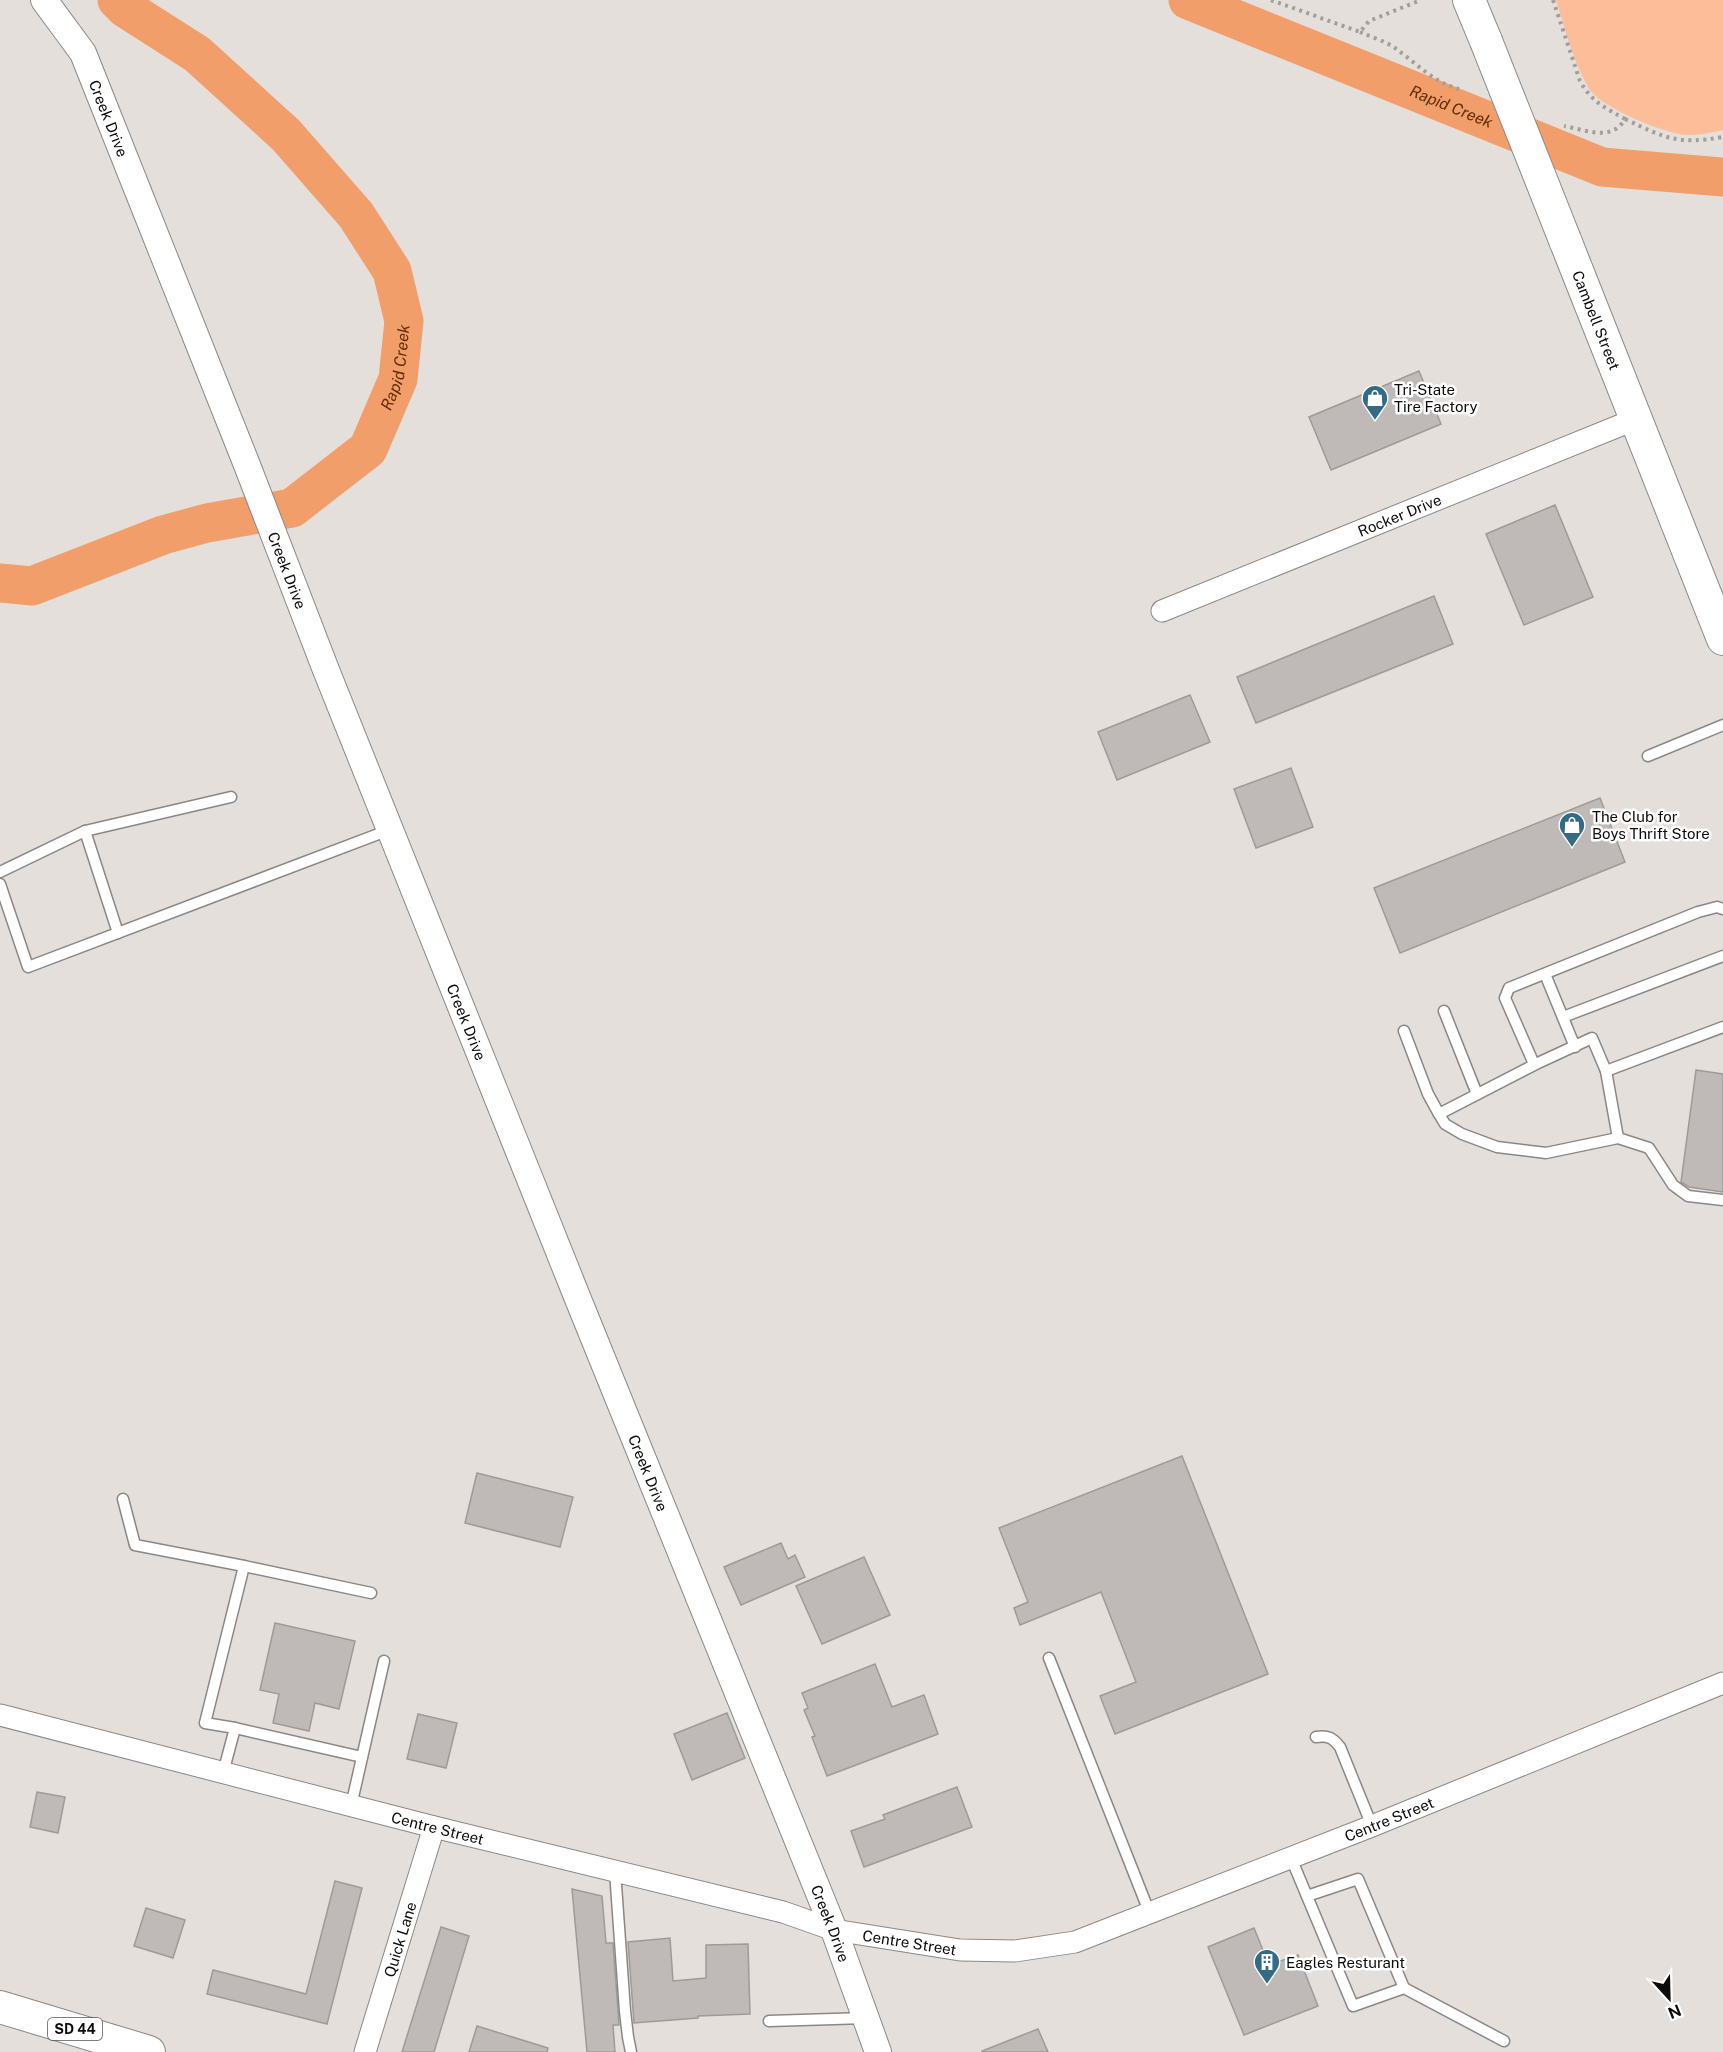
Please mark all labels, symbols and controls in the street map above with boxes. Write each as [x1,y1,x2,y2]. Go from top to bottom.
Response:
street label: Creek Drive [86,77,132,159]
water label: Rapid Creek [1407,81,1496,132]
street label: Cambell Street [1569,268,1624,372]
water label: Rapid Creek [376,323,413,413]
place label: Tri-State Tire Factory [1394,381,1478,415]
shop icon: Tri-State Tire Factory [1360,383,1390,421]
street label: Rocker Drive [1355,490,1443,539]
street label: Creek Drive [265,529,310,611]
place label: The Club for Boys Thrift Store [1592,808,1710,842]
shop icon: The Club for Boys Thrift Store [1557,810,1587,848]
street label: Creek Drive [444,981,490,1063]
street label: Creek Drive [625,1432,672,1513]
street label: Centre Street [1342,1793,1436,1844]
street label: Centre Street [390,1808,486,1847]
street label: Creek Drive [808,1882,853,1964]
street label: Quick Lane [380,1900,419,1979]
street label: Centre Street [861,1926,958,1958]
building icon: Eagles Resturant [1252,1947,1282,1985]
place label: Eagles Resturant [1286,1954,1405,1971]
north arrow [1639,1968,1699,2028]
text: N [1665,2000,1684,2023]
road number: SD 44 [48,2018,102,2040]

